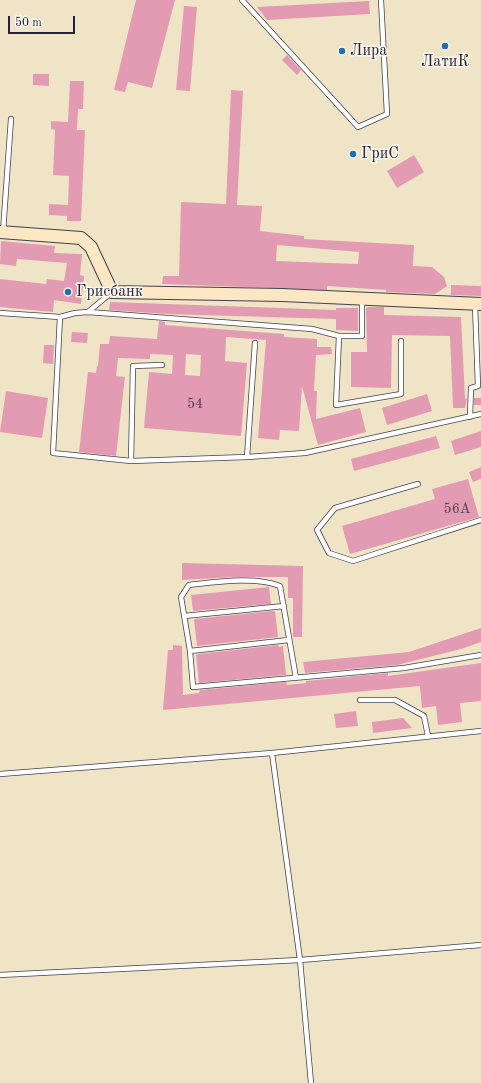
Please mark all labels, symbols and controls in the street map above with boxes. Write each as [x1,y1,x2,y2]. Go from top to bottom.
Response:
scale bar [10,8,77,34]
text: 50 m [15,17,42,29]
place label: Лира [350,41,387,61]
marker: ЛатиК [440,41,450,51]
marker: Лира [337,46,347,56]
place label: ЛатиК [421,52,469,72]
place label: ГриС [361,144,399,164]
marker: ГриС [348,149,358,159]
place label: Грисбанк [76,282,143,302]
marker: Грисбанк [63,287,73,297]
house number: 54 [187,396,203,412]
house number: 56А [444,501,470,517]

